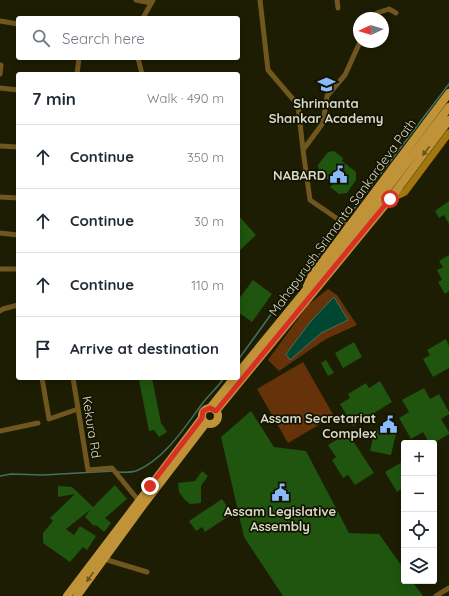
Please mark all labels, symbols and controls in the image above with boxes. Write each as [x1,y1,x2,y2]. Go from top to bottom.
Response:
north arrow [353,12,389,48]
search box [16,16,240,60]
icon: search [30,27,52,49]
text: Search here [62,29,145,48]
school or university icon: Shrimanta Shankar Academy [316,74,336,94]
text: 7 min [32,88,76,109]
text: Walk · 490 m [147,90,224,106]
place label: Shrimanta Shankar Academy [269,95,383,126]
street label: Mahapurush Srimanta Sankardeva Path [265,115,419,319]
icon: ahead [32,146,54,168]
one-way arrow [422,146,430,157]
text: Continue [70,147,134,166]
text: 350 m [187,149,224,165]
public building icon: NABARD [329,165,349,185]
place label: NABARD [273,167,326,183]
route start [381,190,399,208]
icon: ahead [32,210,54,232]
text: Continue [70,211,134,230]
text: 30 m [194,213,224,229]
icon: ahead [32,274,54,296]
text: Continue [70,275,134,294]
text: 110 m [191,277,224,293]
icon: arrive [32,338,54,360]
text: Arrive at destination [70,339,219,358]
street label: Kekura Rd [79,395,105,459]
place label: Assam Secretariat Complex [260,410,377,441]
public building icon: Assam Secretariat Complex [379,415,399,435]
map controls [401,440,437,584]
button: + [401,440,437,476]
button: − [401,476,437,512]
route end [141,477,159,495]
public building icon: Assam Legislative Assembly [270,482,290,502]
place label: Assam Legislative Assembly [224,503,336,534]
button: locate [401,512,437,548]
button: layers [401,548,437,584]
one-way arrow [86,572,94,583]

